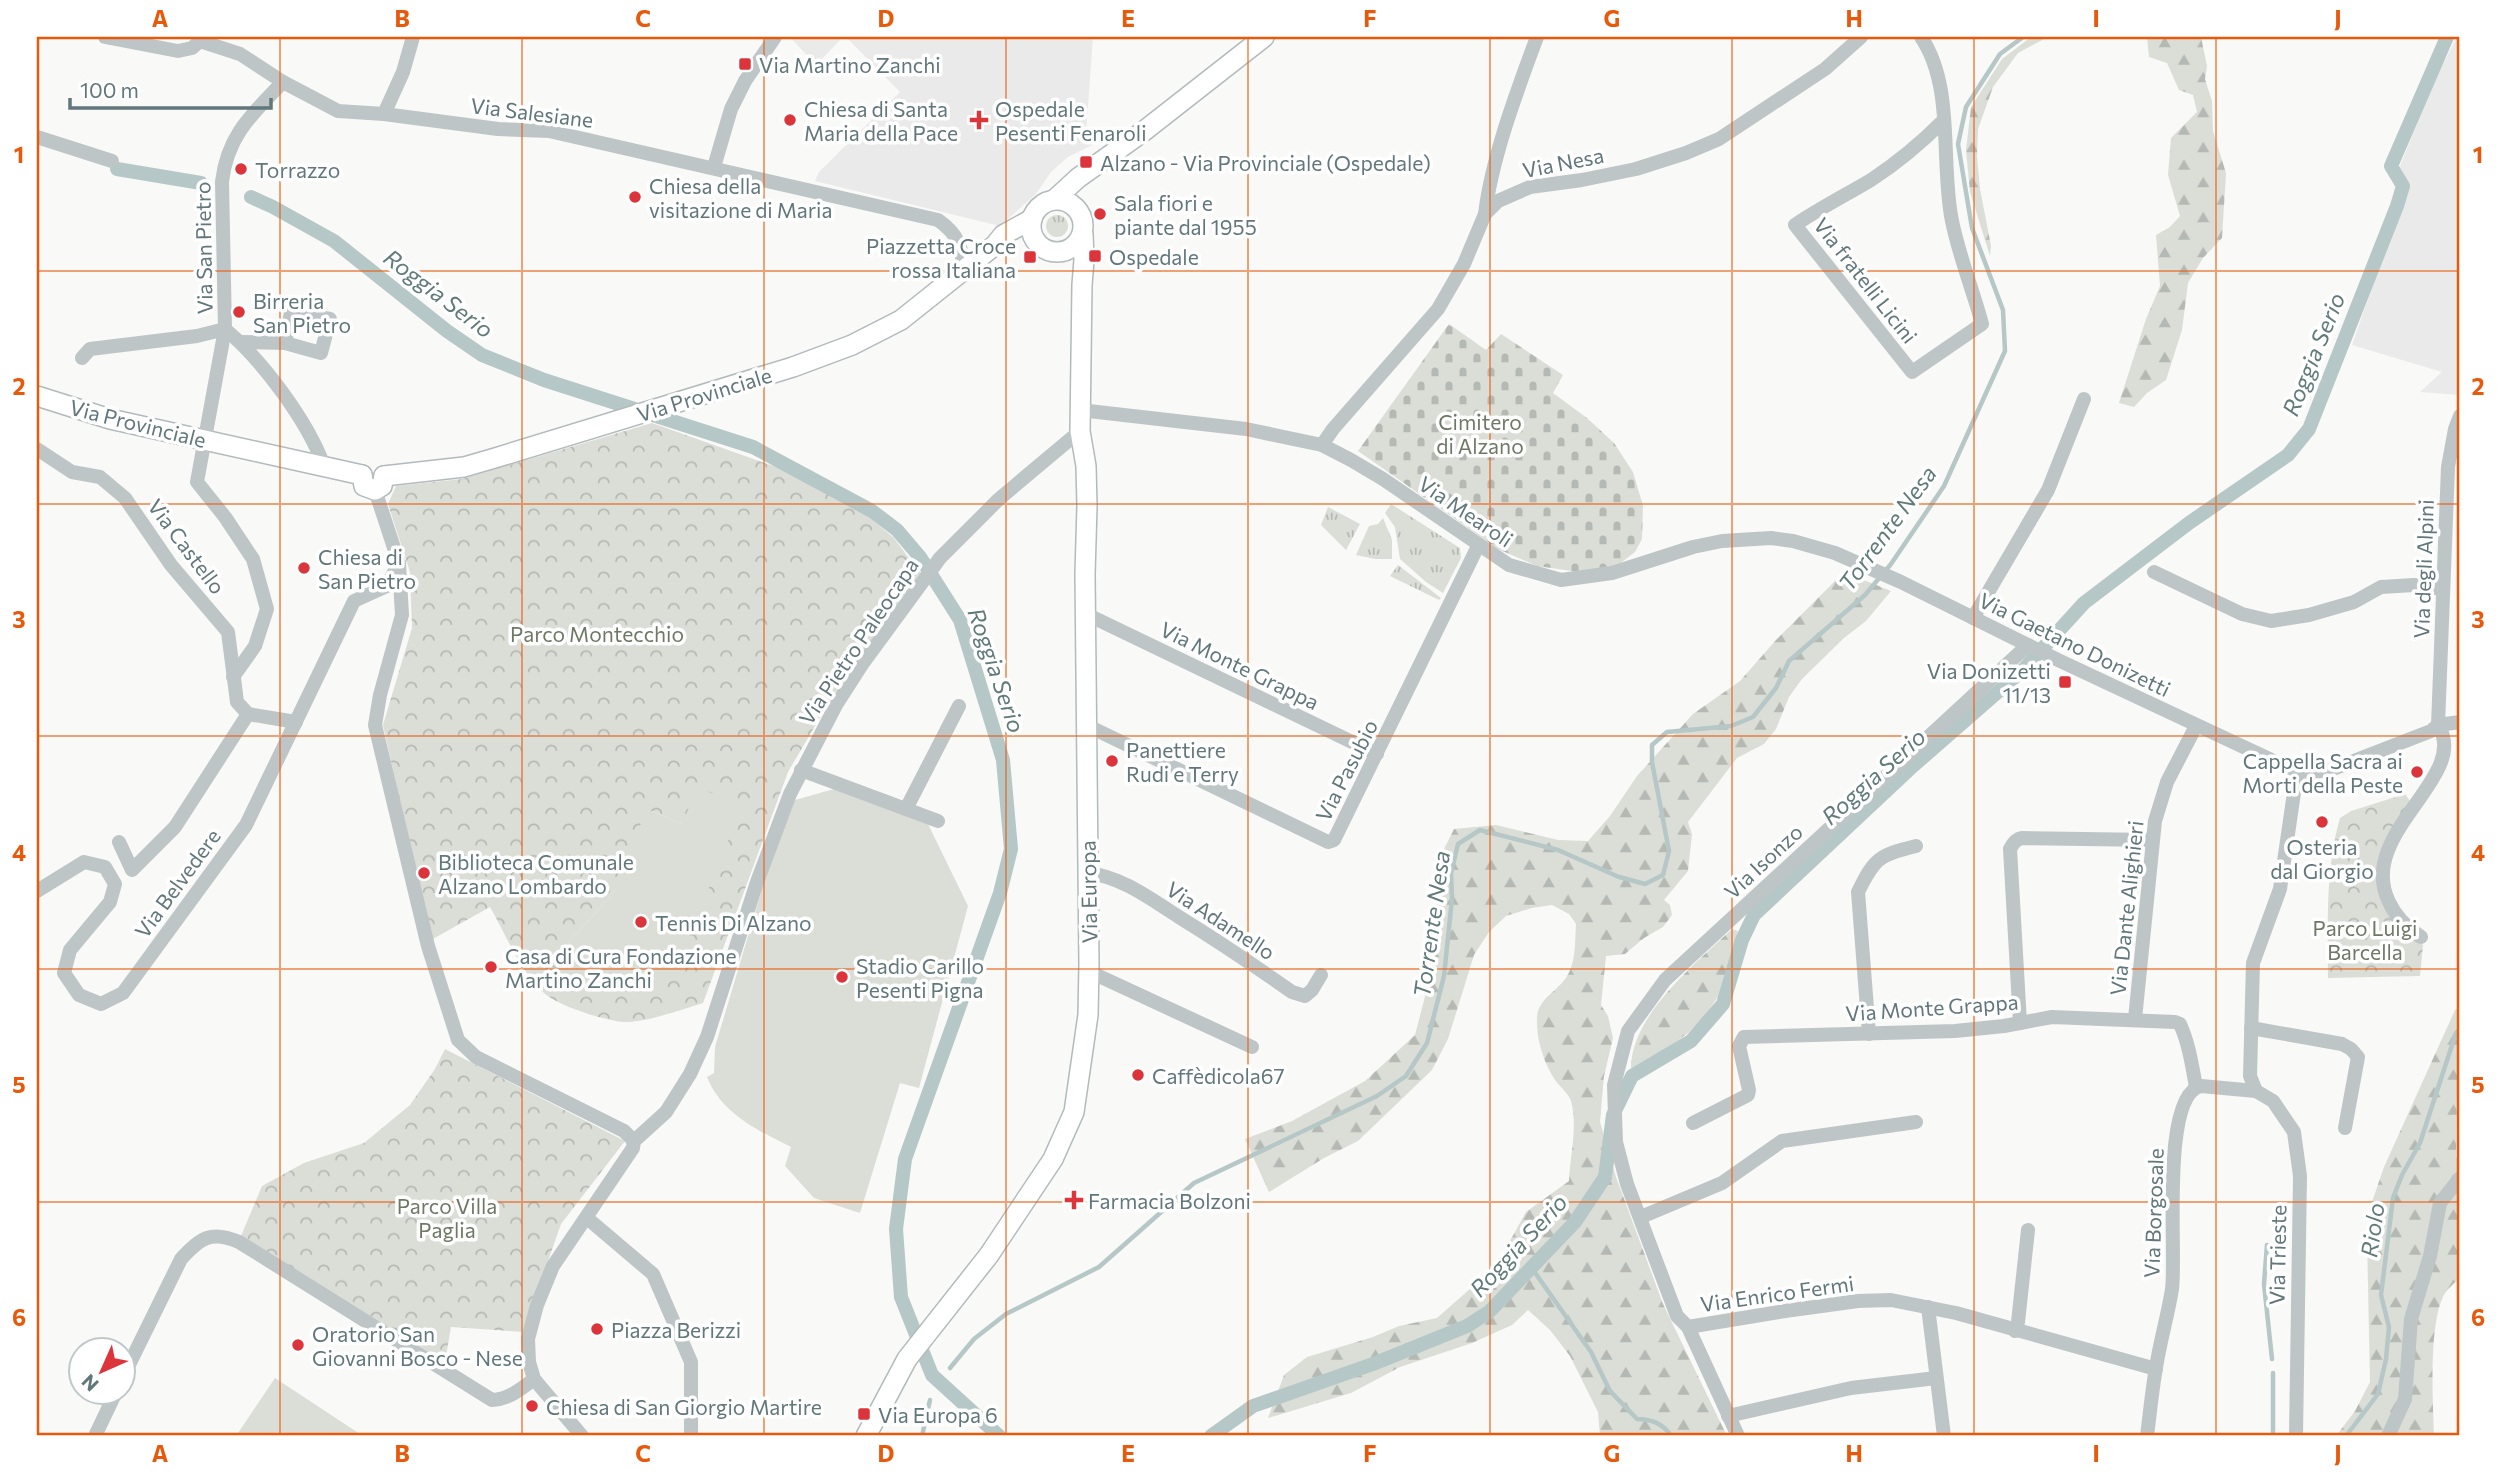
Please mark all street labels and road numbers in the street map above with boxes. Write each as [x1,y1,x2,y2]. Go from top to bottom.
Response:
street label: Via Salesiane [469,92,595,132]
street label: Via Nesa [1520,142,1606,182]
street label: Via San Pietro [189,181,217,315]
street label: Via fratelli Licini [1809,212,1923,348]
street label: Via Provinciale [634,362,774,426]
street label: Via Provinciale [67,394,209,452]
street label: Via Mearoli [1414,470,1518,552]
street label: Via Castello [143,494,231,598]
street label: Via degli Alpini [2408,499,2438,639]
street label: Via Pietro Paleocapa [793,553,923,729]
street label: Via Gaetano Donizetti [1975,587,2175,701]
street label: Via Monte Grappa [1157,616,1323,714]
street label: Via Pasubio [1310,715,1382,825]
street label: Via Isonzo [1719,819,1807,903]
street label: Via Dante Alighieri [2104,819,2148,997]
street label: Via Belvedere [129,824,225,942]
street label: Via Europa [1075,840,1101,944]
street label: Via Adamello [1162,876,1280,964]
street label: Via Monte Grappa [1845,988,2019,1026]
street label: Via Borgosale [2138,1148,2168,1278]
street label: Via Trieste [2264,1205,2290,1305]
street label: Via Enrico Fermi [1699,1270,1855,1316]

